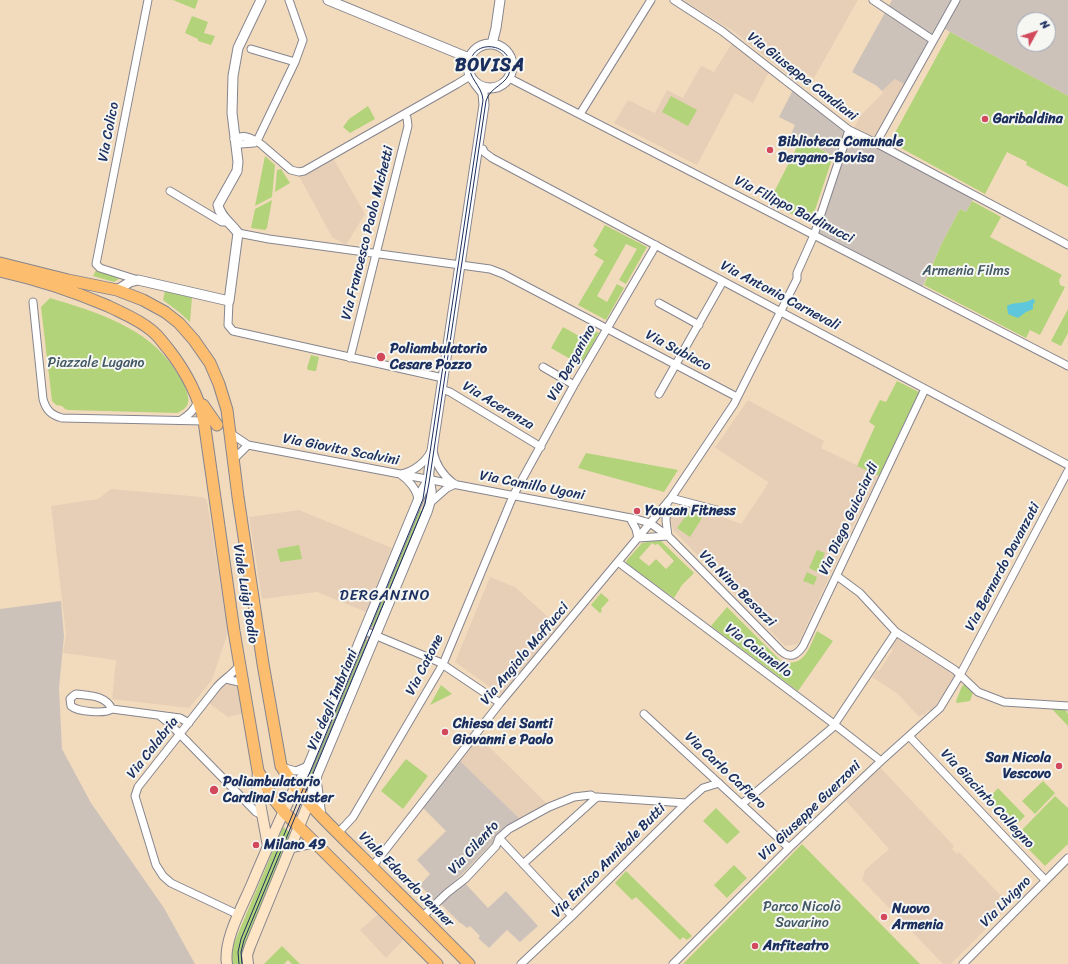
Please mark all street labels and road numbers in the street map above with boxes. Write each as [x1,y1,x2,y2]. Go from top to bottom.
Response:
street label: Via Giuseppe Candiani [744,29,860,125]
street label: Via Colico [95,101,123,163]
street label: Via Francesco Paolo Michetti [338,144,398,322]
street label: Via Filippo Baldinucci [732,173,856,247]
street label: Via Antonio Carnevali [718,257,842,335]
street label: Via Derganino [544,322,600,404]
street label: Via Subiaco [642,327,714,375]
street label: Via Acerenza [459,378,537,434]
street label: Via Giovita Scalvini [281,430,401,470]
street label: Via Diego Guicciardi [816,460,882,578]
street label: Via Camillo Ugoni [478,468,586,504]
street label: Via Bernardo Davanzati [962,500,1044,634]
street label: Viale Luigi Bodio [229,543,261,645]
street label: Via Nino Besozzi [695,547,779,631]
street label: Via Angiolo Maffucci [477,599,573,709]
street label: Via Caianello [721,620,795,682]
street label: Via Catone [403,632,447,698]
street label: Via degli Imbriani [304,647,362,753]
street label: Via Calabria [124,714,182,782]
street label: Via Carlo Cafiero [681,729,769,813]
street label: Via Giacinto Collegno [937,746,1037,852]
street label: Via Giuseppe Guerzoni [755,758,865,864]
street label: Via Enrico Annibale Butti [549,801,669,921]
street label: Via Cilento [445,818,503,878]
street label: Viale Edoardo Jenner [355,829,457,931]
street label: Via Livigno [977,873,1035,931]

